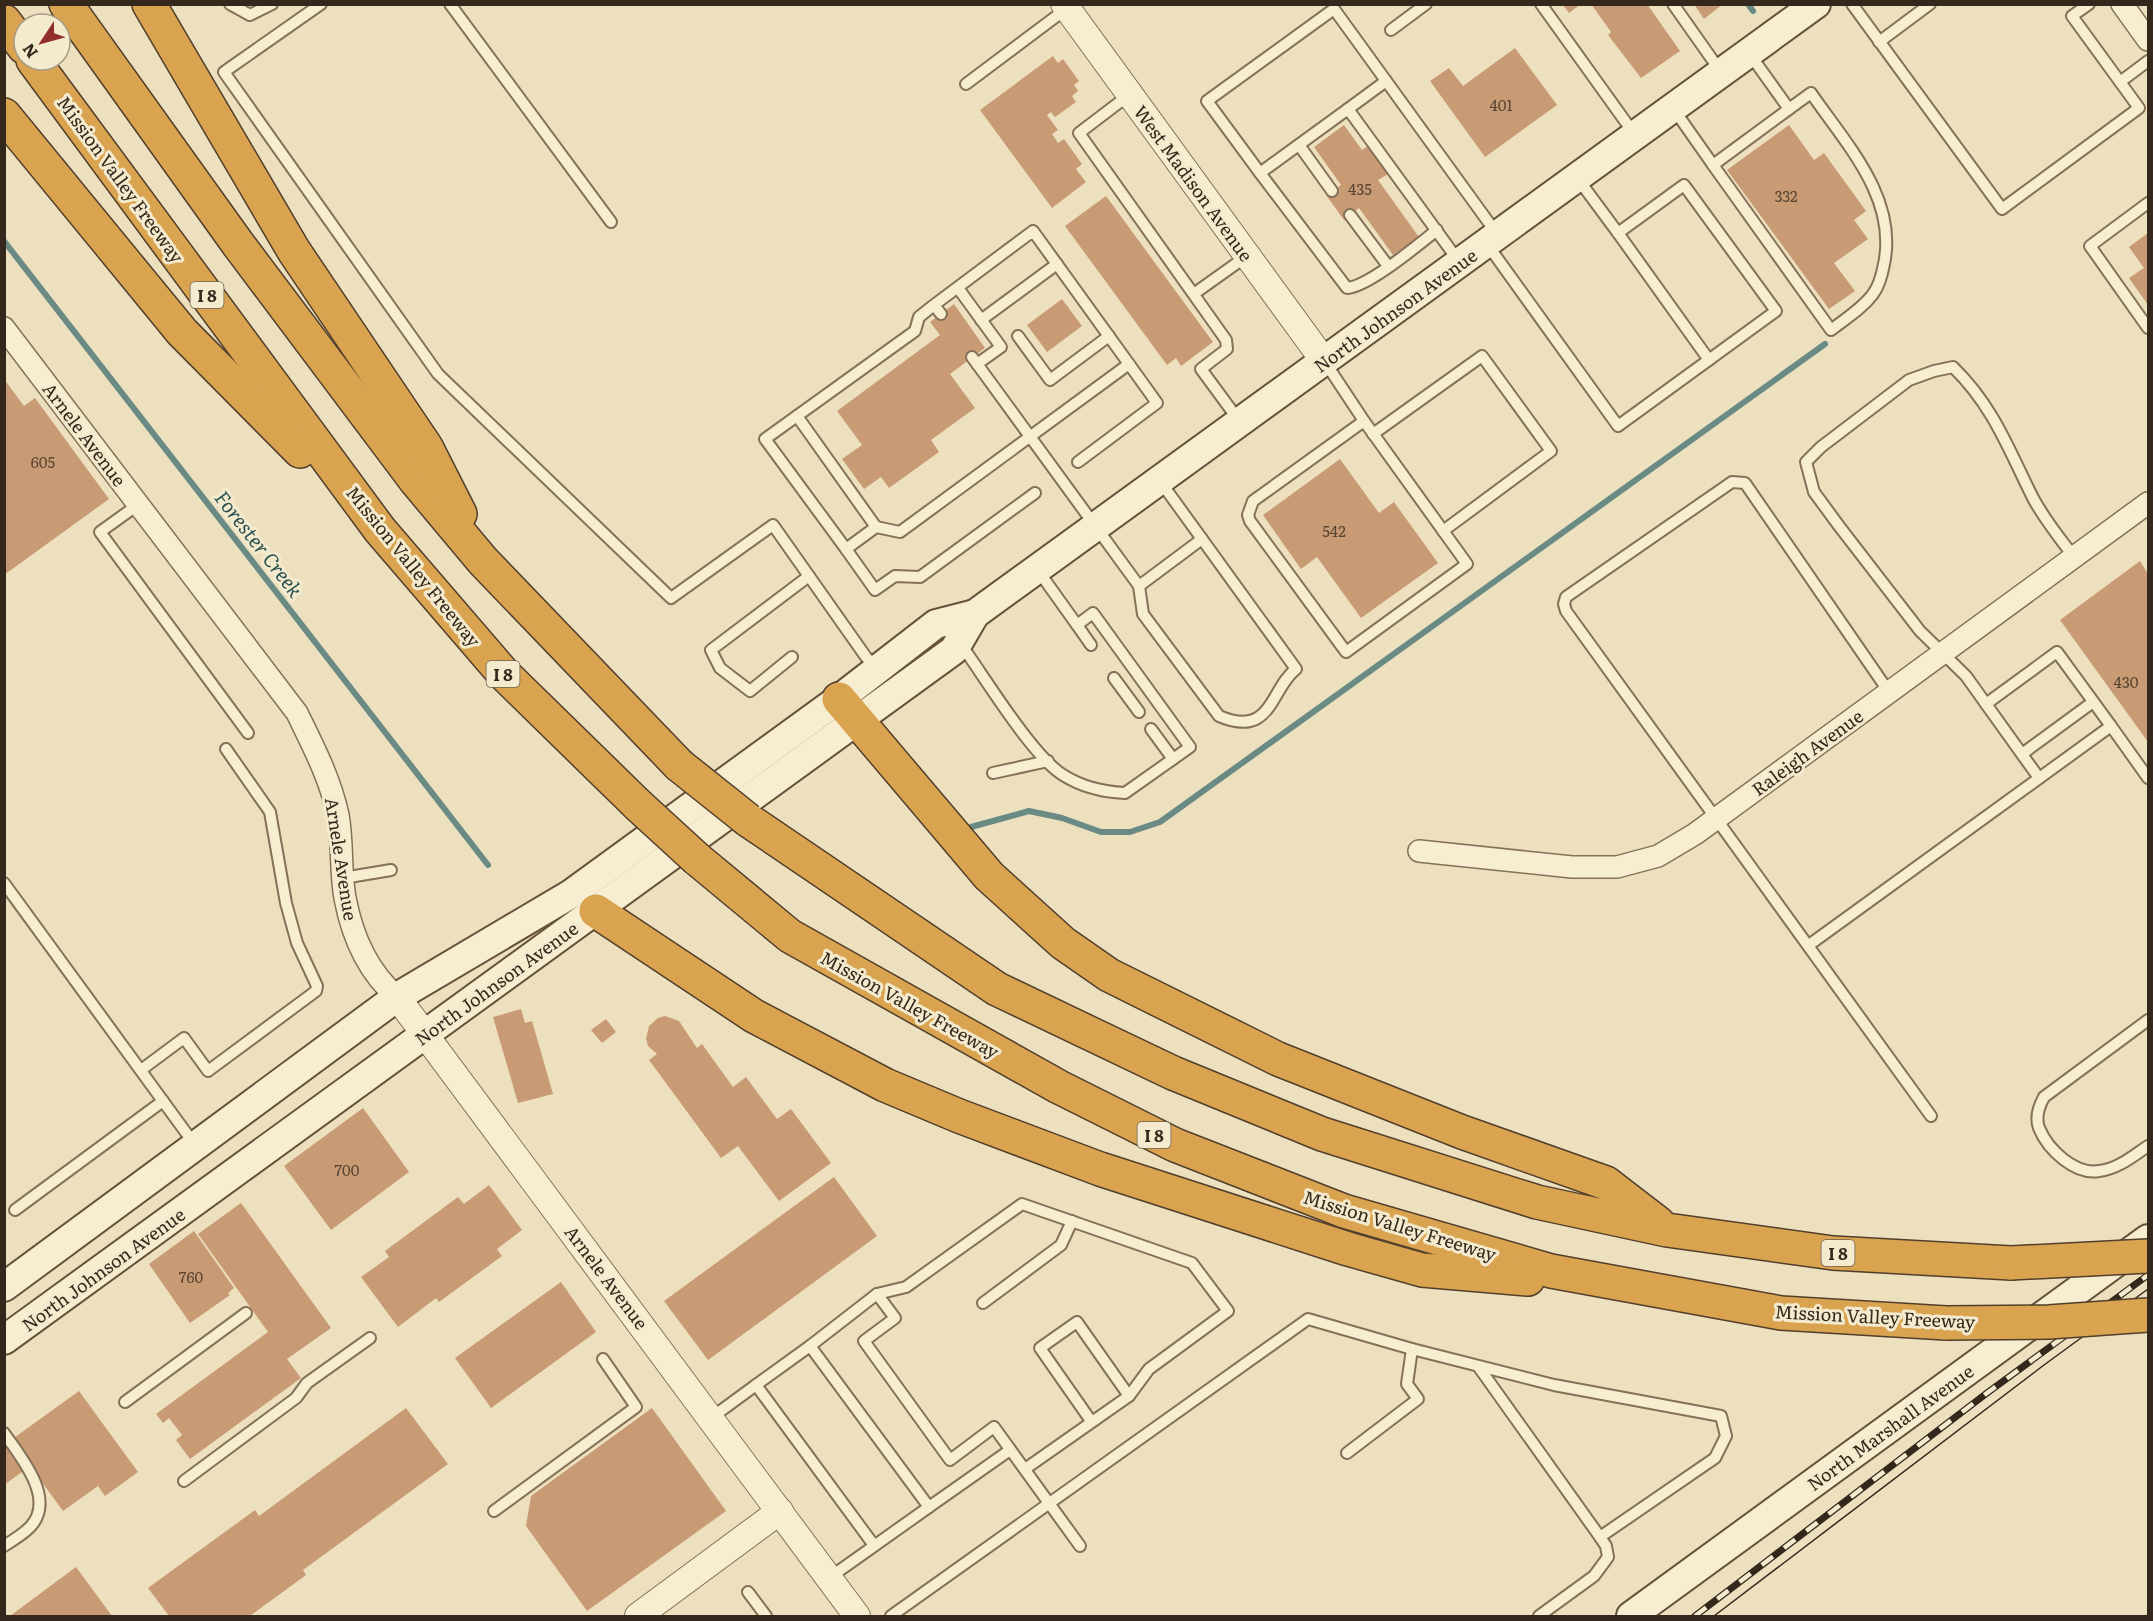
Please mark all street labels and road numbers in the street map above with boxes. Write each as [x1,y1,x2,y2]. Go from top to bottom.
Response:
street label: Mission Valley Freeway [51,90,191,269]
street label: West Madison Avenue [1128,99,1260,267]
street label: North Johnson Avenue [1308,241,1482,379]
road number: I 8 [190,282,224,308]
street label: Arnele Avenue [37,376,133,492]
street label: Mission Valley Freeway [340,480,488,653]
road number: I 8 [486,661,520,687]
street label: Raleigh Avenue [1746,702,1868,802]
street label: Arnele Avenue [319,796,365,922]
street label: North Johnson Avenue [409,914,583,1052]
street label: Mission Valley Freeway [816,944,1005,1065]
road number: I 8 [1138,1122,1170,1148]
street label: Mission Valley Freeway [1300,1183,1500,1267]
street label: North Johnson Avenue [16,1200,190,1338]
street label: Arnele Avenue [559,1219,655,1335]
road number: I 8 [1822,1240,1854,1266]
street label: Mission Valley Freeway [1774,1297,1977,1335]
street label: North Marshall Avenue [1801,1357,1979,1497]

